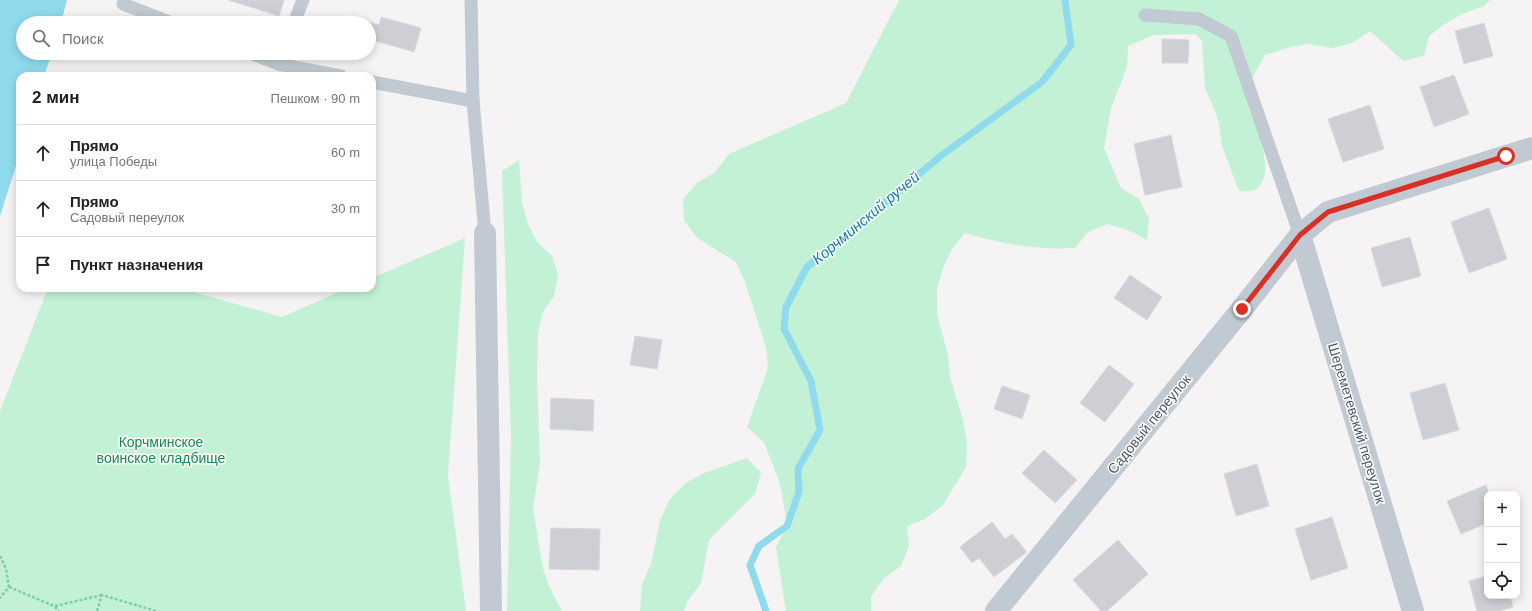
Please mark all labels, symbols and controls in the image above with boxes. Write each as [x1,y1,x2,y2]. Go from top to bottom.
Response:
search box [16,16,376,60]
icon: search [30,27,52,49]
text: Поиск [62,30,104,47]
text: 2 мин [32,88,79,107]
text: Пешком · 90 m [271,91,360,106]
text: Прямо [70,137,119,154]
icon: ahead [32,142,54,164]
text: 60 m [331,145,360,160]
route start [1497,147,1515,165]
text: улица Победы [70,154,157,169]
water label: Корчминский ручей [809,167,923,267]
text: Прямо [70,193,119,210]
icon: ahead [32,198,54,220]
text: 30 m [331,201,360,216]
text: Садовый переулок [70,210,184,225]
icon: arrive [32,254,54,276]
text: Пункт назначения [70,256,203,273]
route end [1233,300,1251,318]
street label: Шереметевский переулок [1325,341,1389,506]
street label: Садовый переулок [1104,371,1194,477]
park label: Корчминское воинское кладбище [97,434,226,466]
map controls [1484,491,1520,599]
button: + [1484,491,1520,527]
button: − [1484,527,1520,563]
button: locate [1484,563,1520,599]

